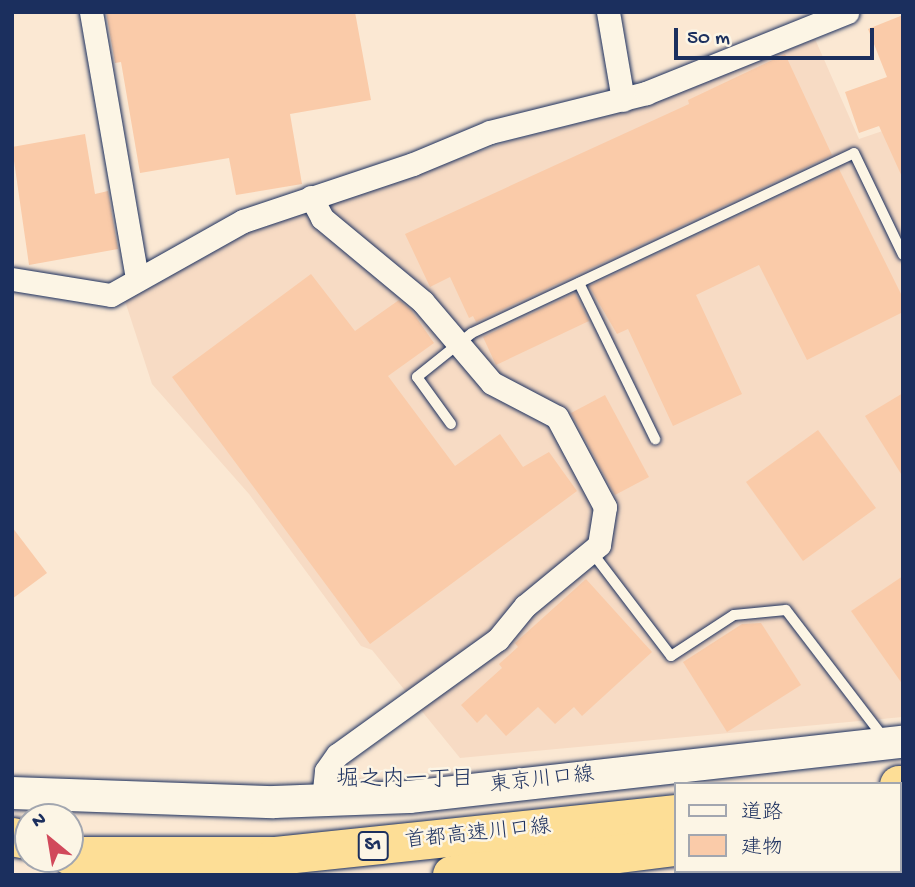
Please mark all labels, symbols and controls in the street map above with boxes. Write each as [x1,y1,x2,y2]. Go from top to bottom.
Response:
scale bar [677,14,876,58]
text: 50 m [687,27,730,52]
street label: 東京川口線 [488,764,596,800]
district label: 堀之内一丁目 [336,767,474,795]
legend [674,782,901,873]
text: 道路 [741,802,783,827]
north arrow [14,803,84,873]
text: N [28,808,50,834]
street label: 首都高速川口線 [404,816,552,856]
road number: S1 [357,831,389,862]
text: 建物 [741,837,783,862]

